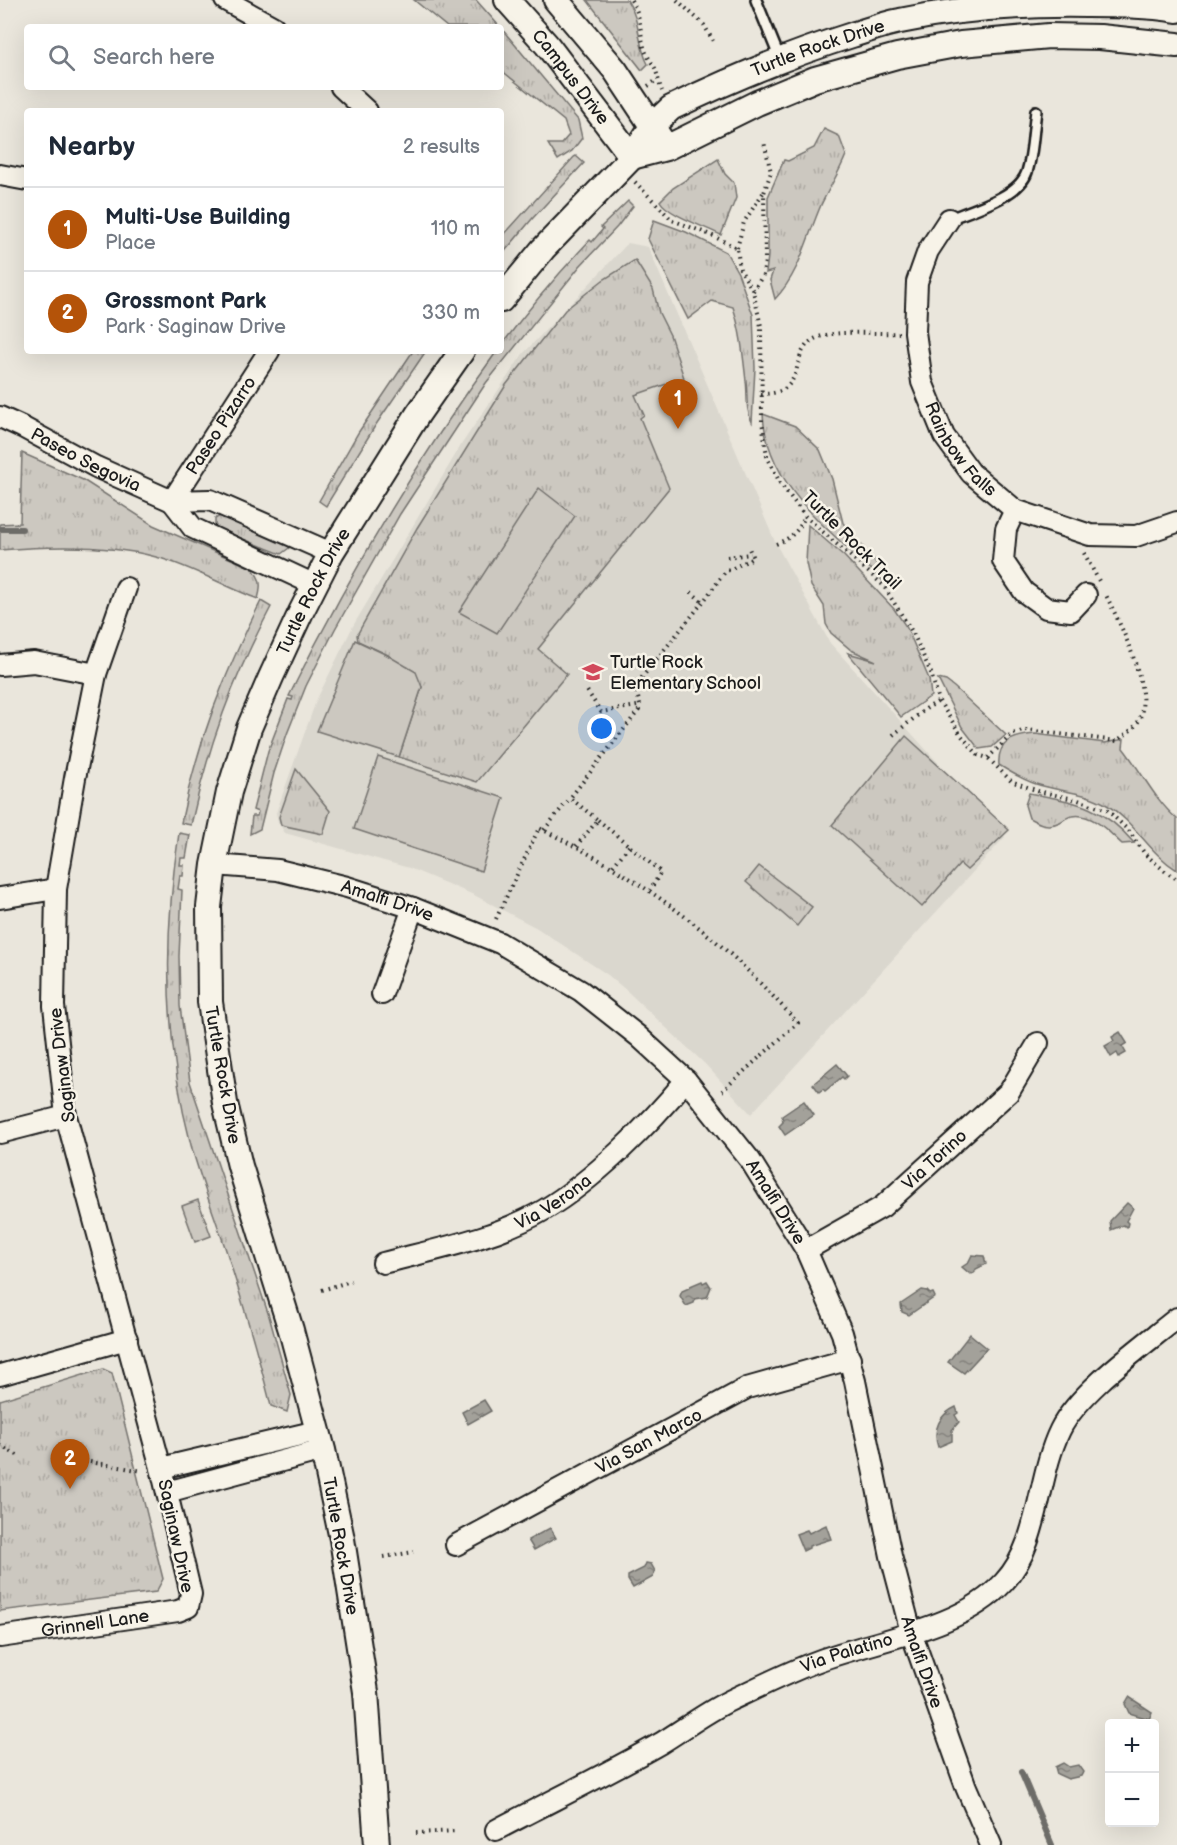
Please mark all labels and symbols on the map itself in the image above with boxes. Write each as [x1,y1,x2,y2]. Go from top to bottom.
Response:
street label: Turtle Rock Drive [748,15,887,82]
street label: Campus Drive [527,25,614,129]
street label: Paseo Pizarro [182,373,261,479]
pin: 1 [658,380,698,429]
street label: Rainbow Falls [920,399,1001,501]
street label: Paseo Segovia [27,424,144,497]
street label: Turtle Rock Trail [798,486,906,594]
street label: Turtle Rock Drive [273,524,355,658]
place label: Turtle Rock Elementary School [610,652,761,694]
school or university icon: Turtle Rock Elementary School [581,660,605,684]
your location [587,714,616,743]
street label: Amalfi Drive [339,876,437,926]
street label: Turtle Rock Drive [200,1004,245,1146]
street label: Saginaw Drive [45,1006,80,1123]
street label: Via Torino [898,1125,971,1195]
street label: Amalfi Drive [741,1156,810,1249]
street label: Via Verona [512,1170,596,1234]
street label: Via San Marco [592,1404,706,1479]
pin: 2 [50,1440,90,1489]
street label: Turtle Rock Drive [318,1475,363,1617]
street label: Saginaw Drive [153,1478,198,1595]
street label: Grinnell Lane [40,1605,151,1642]
street label: Amalfi Drive [896,1614,947,1711]
street label: Via Palatino [798,1629,895,1678]

